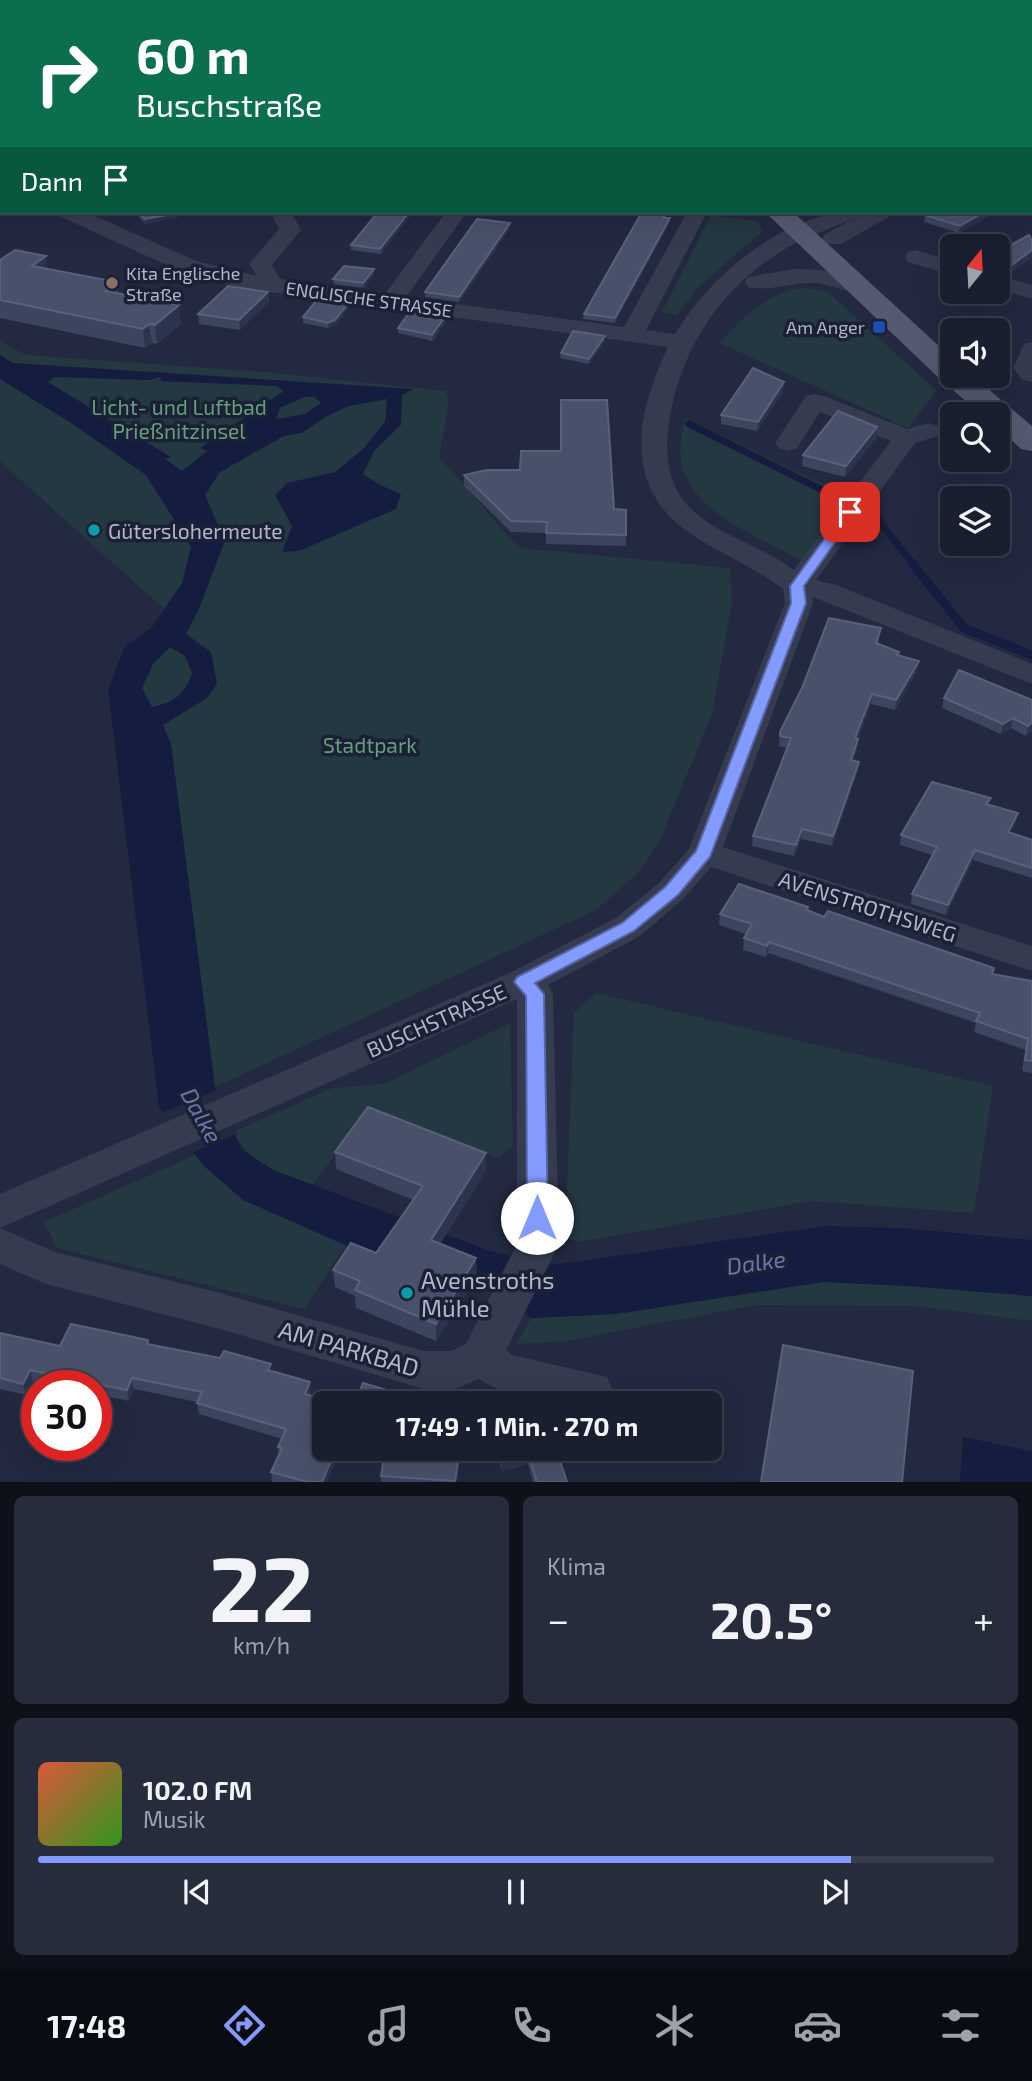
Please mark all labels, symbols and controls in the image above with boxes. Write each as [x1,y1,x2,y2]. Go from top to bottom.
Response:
text: 60 m [136,25,250,84]
icon: right [21,28,112,119]
text: Buschstraße [136,85,322,123]
icon: arrive [97,161,135,199]
text: Dann [21,165,83,196]
north arrow [940,234,1010,304]
map controls [940,234,1010,556]
place label: Kita Englische Straße [126,262,240,305]
marker: Kita Englische Straße [104,275,120,291]
street label: ENGLISCHE STRASSE [284,276,454,322]
place label: Am Anger [786,316,865,338]
button: sound [940,318,1010,388]
marker: Am Anger [871,319,887,335]
park label: Licht- und Luftbad Prießnitzinsel [91,394,267,443]
button: search [940,402,1010,472]
pin [820,482,880,542]
button: layers [940,486,1010,556]
icon: arrive [831,493,869,531]
place label: Güterslohermeute [108,518,283,543]
marker: Güterslohermeute [86,522,102,538]
park label: Stadtpark [323,732,417,757]
street label: AVENSTROTHSWEG [776,866,960,946]
street label: BUSCHSTRASSE [362,978,510,1062]
water label: Dalke [175,1082,229,1148]
position arrow [500,1181,574,1255]
water label: Dalke [725,1244,787,1280]
place label: Avenstroths Mühle [421,1265,554,1322]
marker: Avenstroths Mühle [399,1285,415,1301]
street label: AM PARKBAD [276,1314,422,1382]
speed limit sign: 30 [21,1370,112,1461]
text: 17:49 · 1 Min. · 270 m [396,1410,638,1441]
text: 22 [209,1531,314,1640]
text: Klima [547,1552,606,1580]
text: 20.5° [710,1587,832,1649]
text: − [547,1596,569,1642]
text: + [973,1596,994,1642]
text: km/h [233,1631,290,1659]
text: 102.0 FM [143,1774,252,1805]
text: Musik [143,1805,205,1833]
icon: previous [178,1873,216,1911]
icon: pause [497,1873,535,1911]
icon: next [816,1873,854,1911]
icon: directions [220,2001,269,2050]
icon: music [364,2001,413,2050]
icon: phone [507,2001,556,2050]
icon: climate [650,2001,699,2050]
icon: car [793,2001,842,2050]
icon: filters [936,2001,985,2050]
text: 17:48 [47,2006,126,2044]

